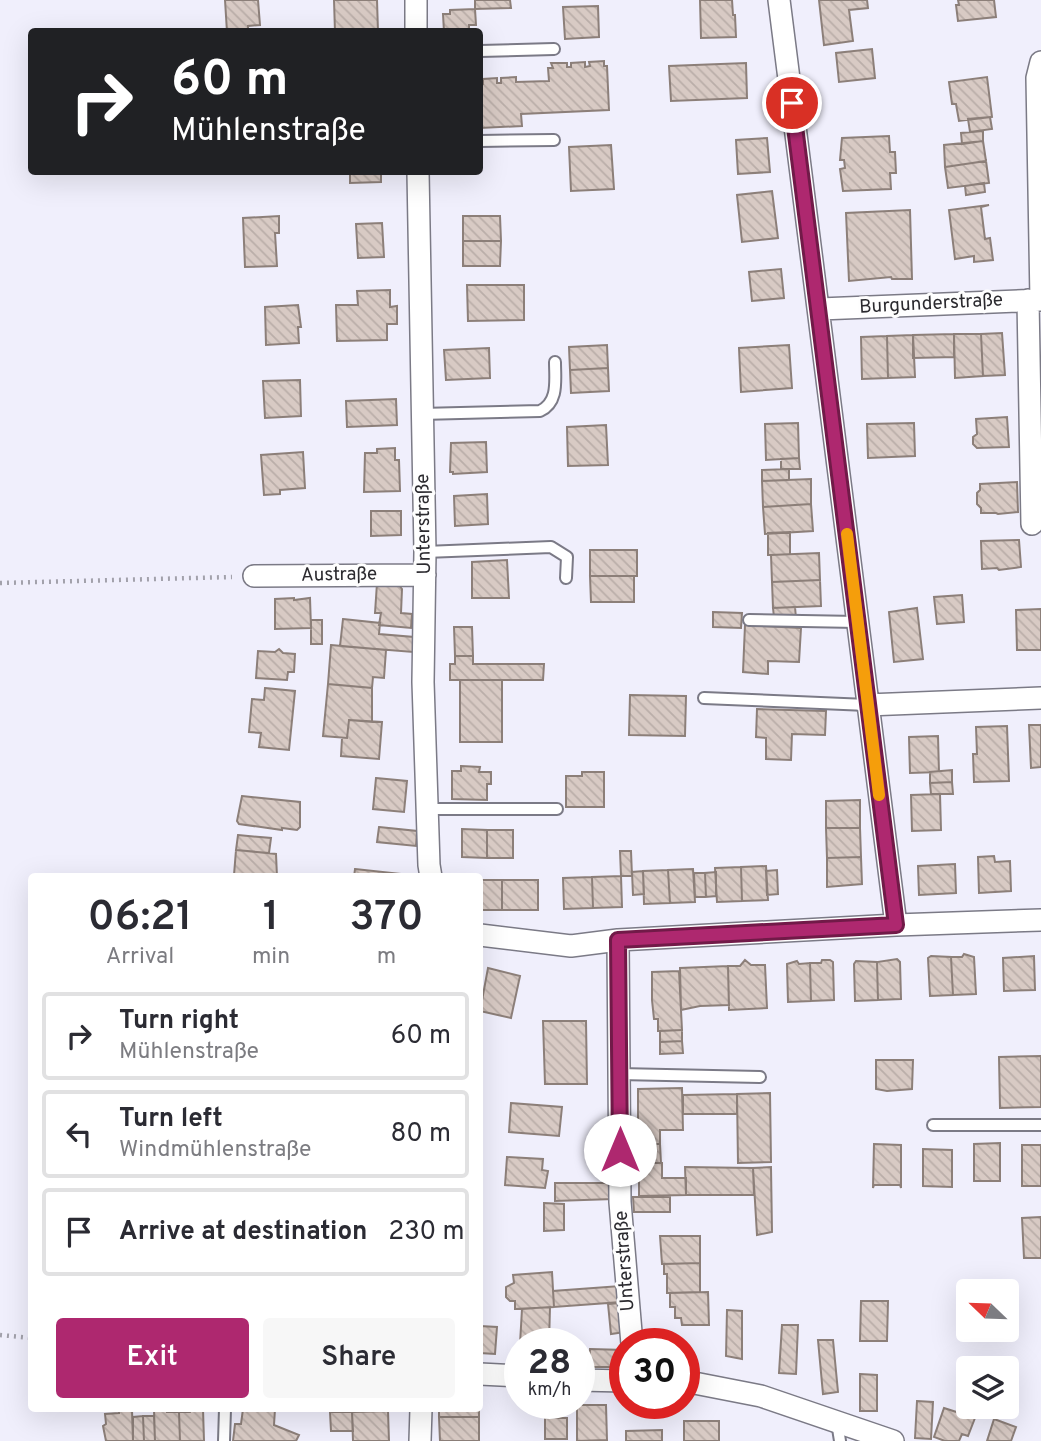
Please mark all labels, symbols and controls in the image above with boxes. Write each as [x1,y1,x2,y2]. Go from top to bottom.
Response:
text: 60 m [171,51,289,113]
icon: right [56,56,147,147]
pin [762,73,822,133]
icon: arrive [773,84,811,122]
text: Mühlenstraße [171,112,366,152]
street label: Burgunderstraße [859,288,1003,320]
street label: Unterstraße [411,473,437,575]
street label: Austraße [301,562,377,588]
text: 06:21 [87,892,192,945]
text: 1 [263,892,279,945]
text: 370 [350,892,424,945]
text: Arrival [106,943,174,972]
text: min [252,943,290,972]
text: m [377,943,396,972]
text: Turn right [119,1005,239,1038]
icon: right [60,1017,98,1055]
text: 60 m [391,1020,451,1053]
text: Mühlenstraße [119,1038,259,1067]
text: Turn left [119,1103,223,1136]
position arrow [583,1113,657,1187]
icon: left [60,1115,98,1153]
text: 80 m [391,1118,451,1151]
text: Windmühlenstraße [119,1136,311,1165]
street label: Unterstraße [610,1210,640,1312]
icon: arrive [60,1213,98,1251]
text: Arrive at destination [119,1216,367,1249]
text: 230 m [388,1216,464,1249]
north arrow [956,1279,1018,1342]
map controls [956,1279,1019,1419]
button: Exit [56,1318,249,1398]
button: Share [263,1318,455,1398]
speed limit sign: 30 [609,1328,700,1419]
text: 28 [528,1342,571,1386]
button: layers [956,1356,1019,1419]
text: km/h [528,1379,571,1402]

